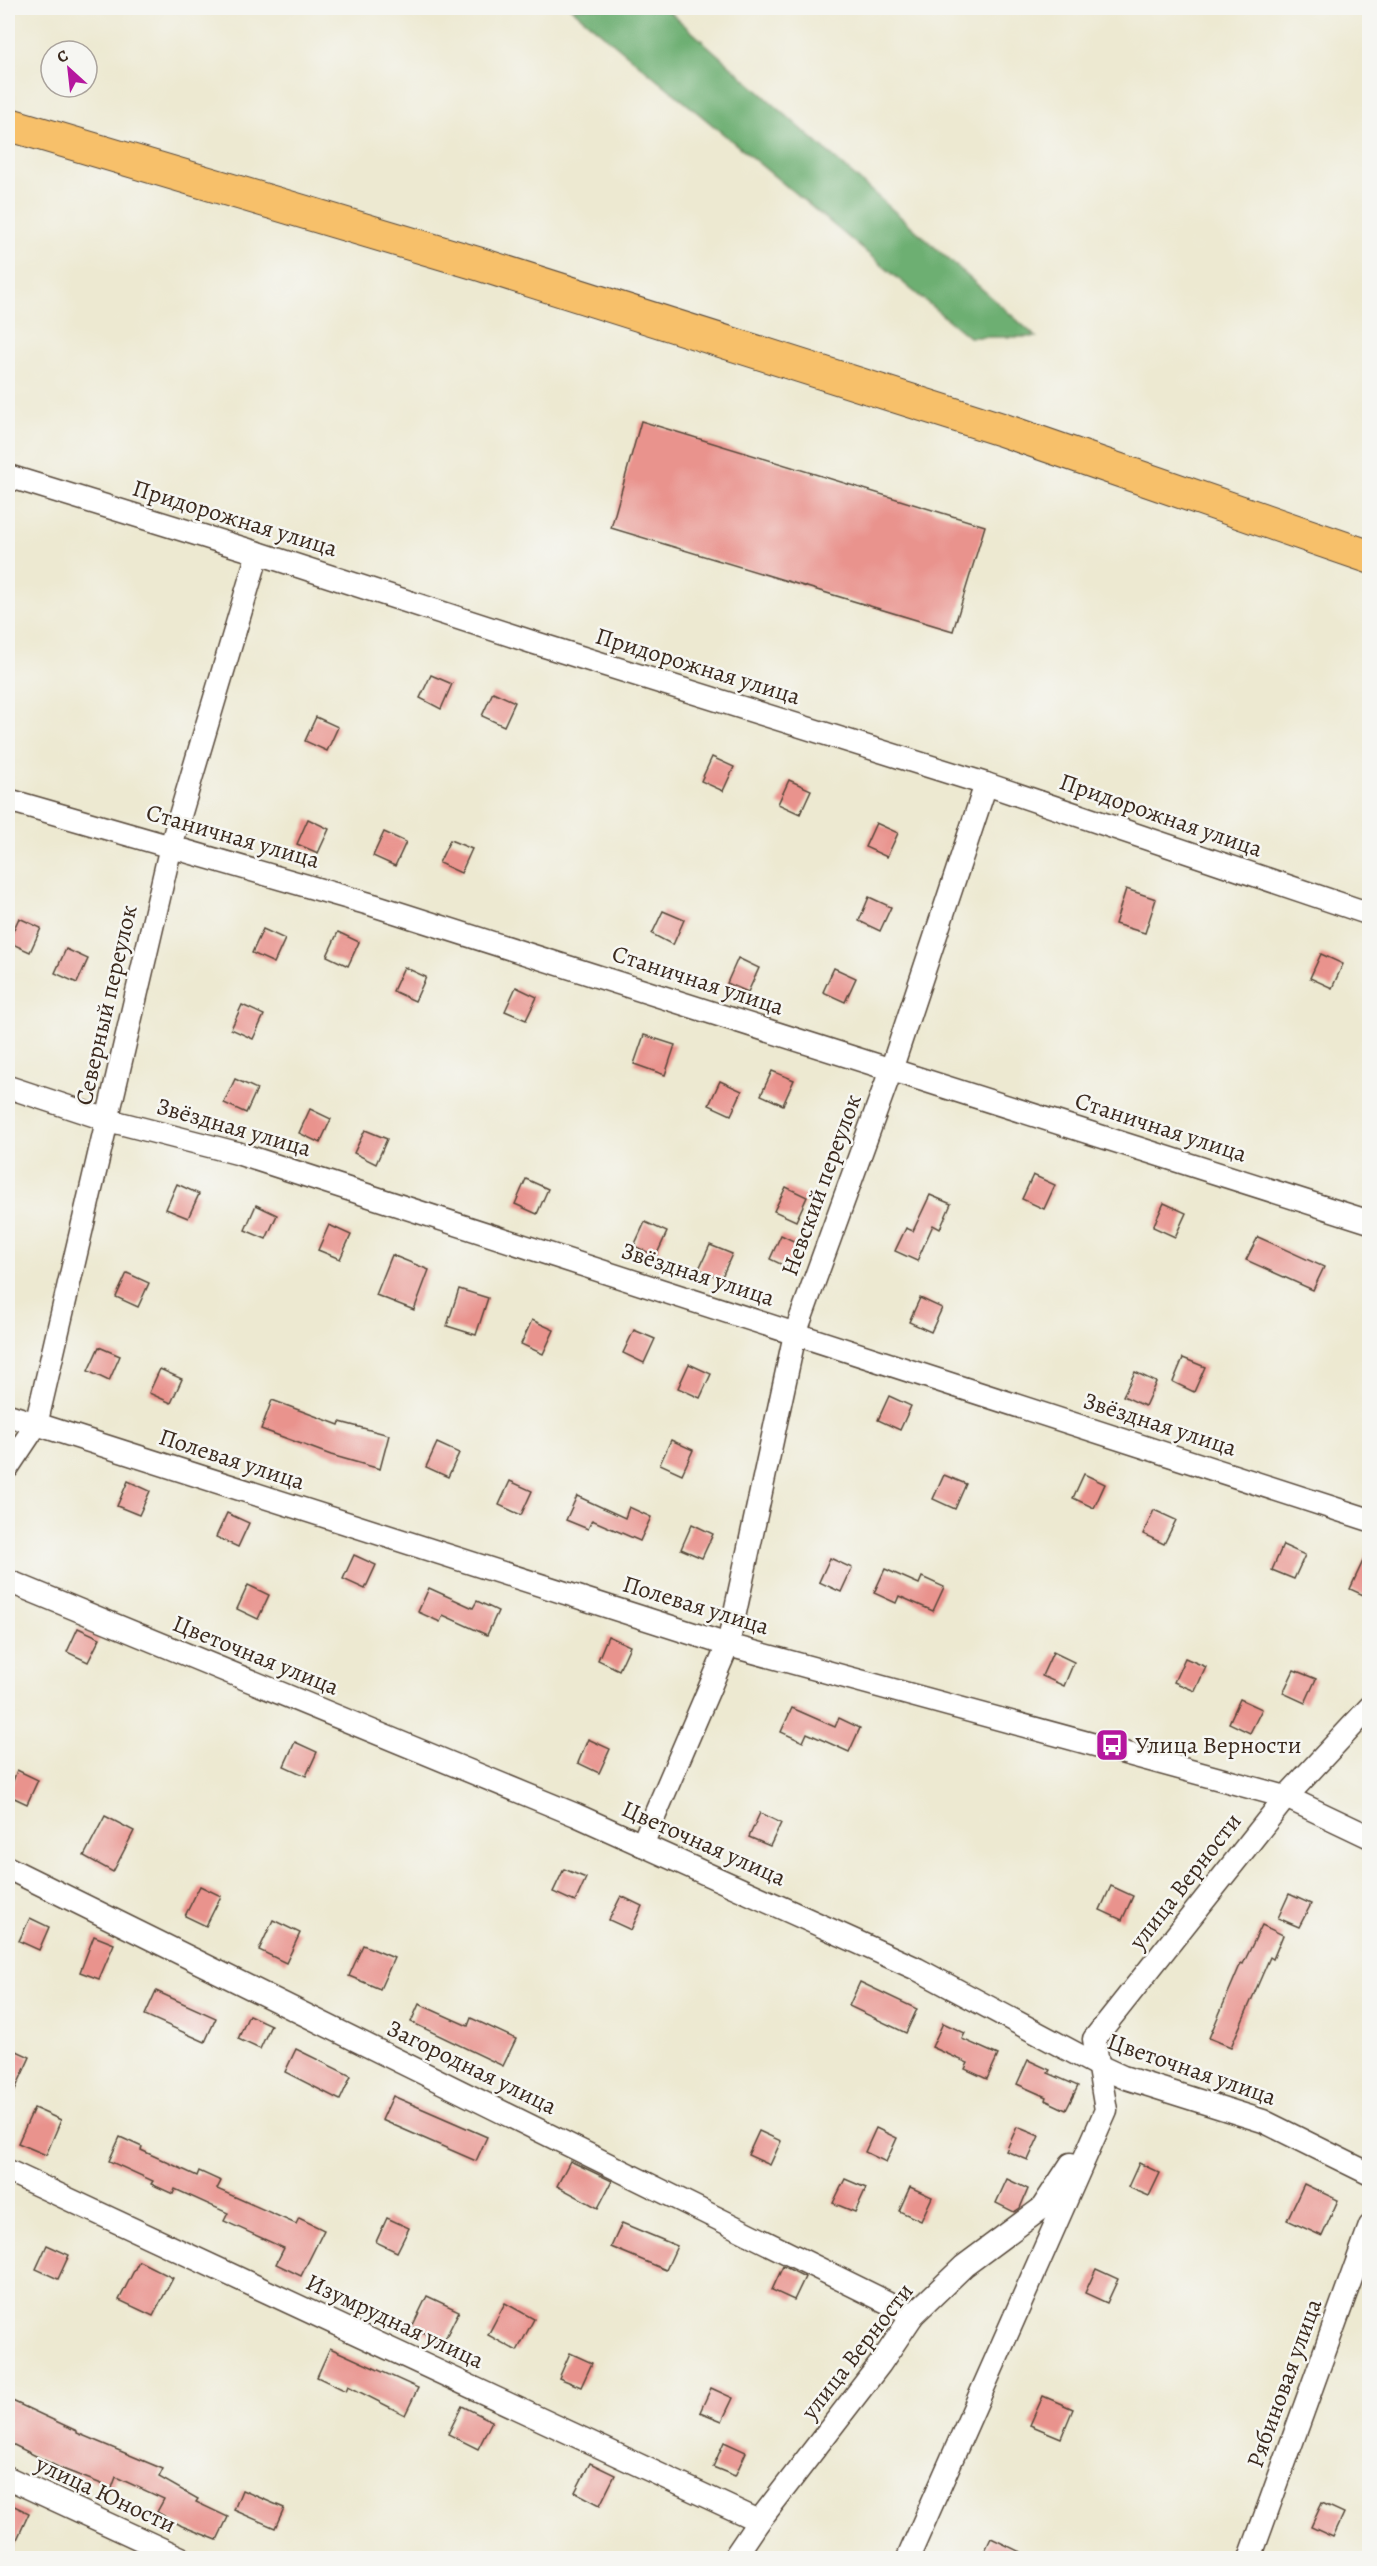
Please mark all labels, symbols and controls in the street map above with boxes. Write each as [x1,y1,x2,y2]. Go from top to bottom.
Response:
north arrow [39,39,99,99]
text: С [53,44,72,69]
street label: Придорожная улица [129,472,341,564]
street label: Придорожная улица [592,620,804,712]
street label: Придорожная улица [1055,765,1267,865]
street label: Станичная улица [143,796,323,876]
street label: Северный переулок [67,902,145,1108]
street label: Станичная улица [608,937,788,1023]
street label: Станичная улица [1071,1084,1251,1170]
street label: Звёздная улица [153,1090,315,1164]
street label: Невский переулок [773,1090,869,1280]
street label: Звёздная улица [617,1234,779,1314]
street label: Звёздная улица [1079,1384,1241,1464]
street label: Полевая улица [155,1420,309,1498]
street label: Полевая улица [619,1568,773,1642]
street label: Цветочная улица [168,1607,344,1703]
bus stop icon: Улица Верности [1094,1727,1130,1763]
place label: Улица Верности [1135,1729,1301,1761]
street label: Цветочная улица [617,1793,791,1893]
street label: улица Верности [1121,1806,1248,1957]
street label: Загородная улица [382,2012,562,2122]
street label: Цветочная улица [1103,2025,1281,2113]
street label: Изумрудная улица [301,2266,489,2376]
street label: улица Верности [793,2276,920,2427]
street label: Рябиновая улица [1239,2294,1329,2472]
street label: улица Юности [30,2447,181,2540]

